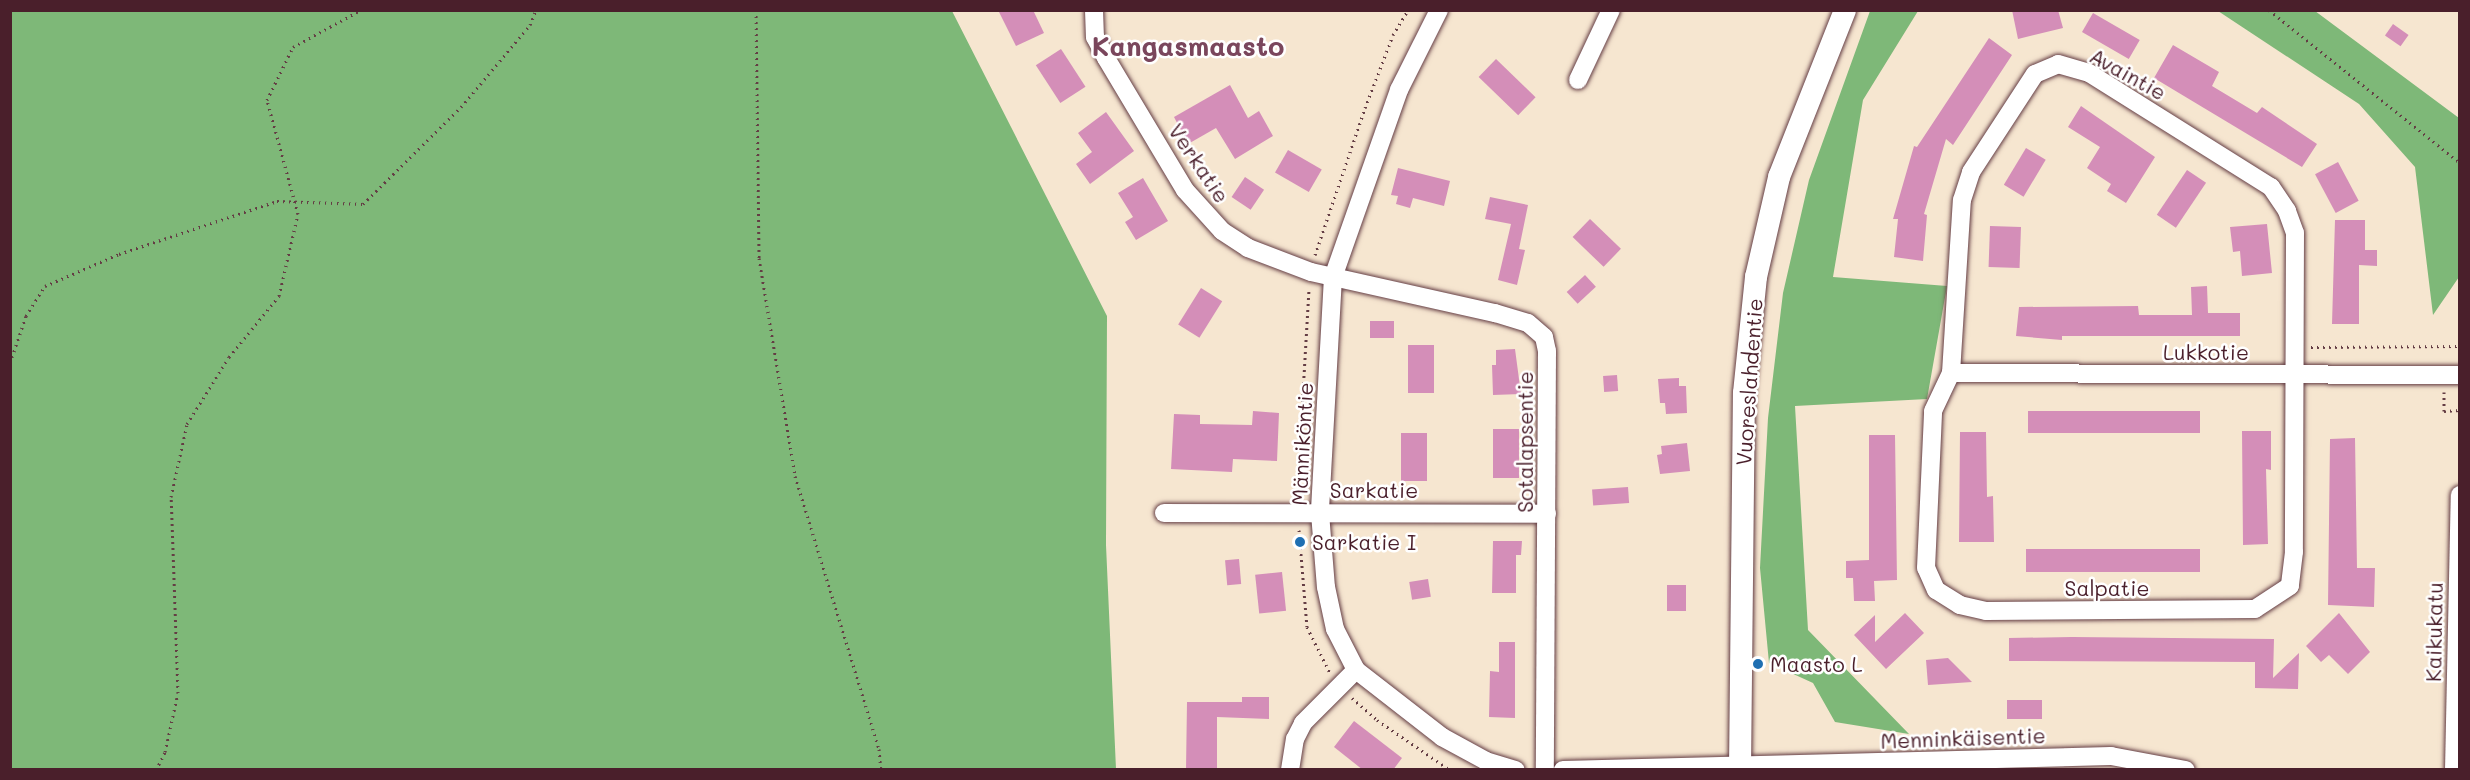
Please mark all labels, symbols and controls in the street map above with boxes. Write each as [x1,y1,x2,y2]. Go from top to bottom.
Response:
district label: Kangasmaasto [1092,30,1284,62]
street label: Avaintie [2085,43,2171,105]
street label: Verkatie [1163,119,1235,207]
street label: Vuoreslahdentie [1731,297,1767,467]
street label: Lukkotie [2163,339,2249,365]
street label: Sotalapsentie [1512,371,1538,513]
street label: Männiköntie [1286,382,1318,506]
street label: Sarkatie [1330,477,1418,503]
place label: Sarkatie I [1312,529,1416,555]
marker: Sarkatie I [1293,535,1307,549]
street label: Salpatie [2065,575,2149,601]
street label: Kaikukatu [2421,582,2447,682]
place label: Maasto L [1770,651,1863,677]
marker: Maasto L [1751,657,1765,671]
street label: Menninkäisentie [1880,723,2046,753]

